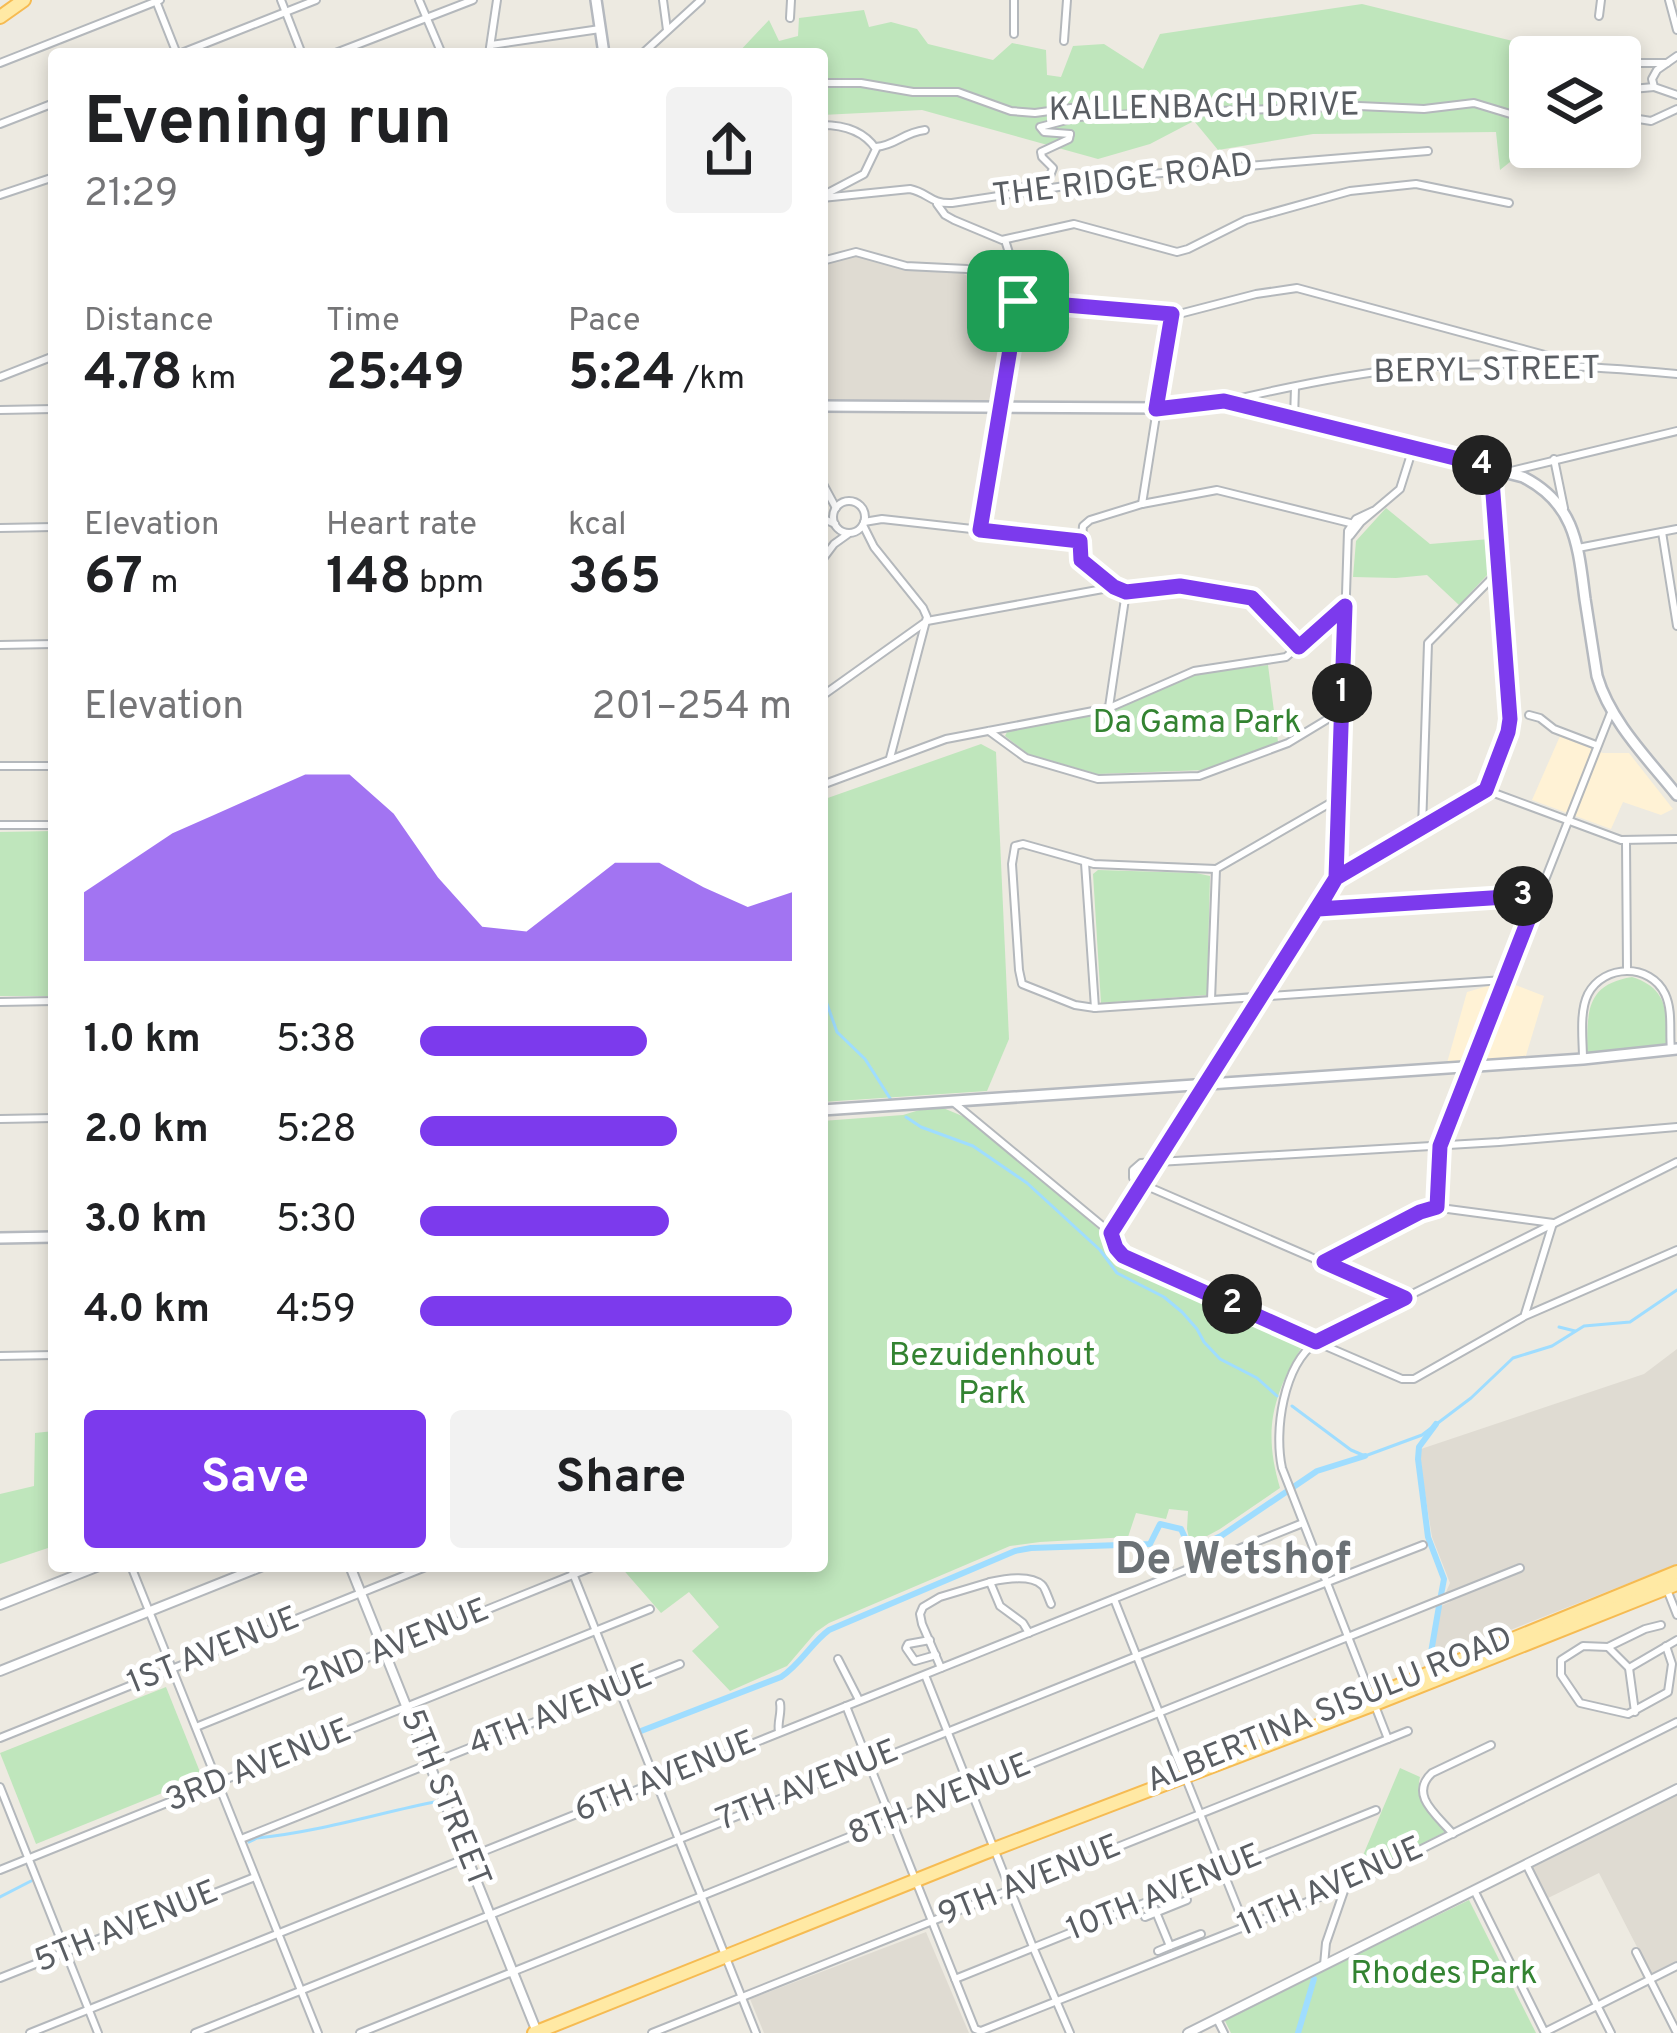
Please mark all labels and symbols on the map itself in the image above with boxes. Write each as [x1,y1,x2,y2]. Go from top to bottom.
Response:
street label: KALLENBACH DRIVE [1048,85,1360,133]
street label: THE RIDGE ROAD [990,145,1256,219]
pin [967,250,1069,352]
street label: BERYL STREET [1373,349,1601,395]
pin: 4 [1452,435,1512,495]
pin: 1 [1312,663,1372,723]
park label: Da Gama Park [1093,703,1301,745]
pin: 3 [1493,866,1553,926]
pin: 2 [1202,1274,1262,1334]
park label: Bezuidenhout Park [889,1336,1095,1416]
district label: De Wetshof [1115,1533,1351,1590]
street label: 2ND AVENUE [296,1590,496,1704]
street label: 1ST AVENUE [122,1599,306,1705]
street label: ALBERTINA SISULU ROAD [1141,1618,1519,1804]
street label: 4TH AVENUE [463,1656,659,1768]
street label: 5TH STREET [389,1704,499,1894]
street label: 3RD AVENUE [160,1711,358,1823]
street label: 6TH AVENUE [569,1722,763,1834]
street label: 7TH AVENUE [711,1731,905,1843]
street label: 8TH AVENUE [842,1745,1038,1857]
street label: 9TH AVENUE [933,1826,1127,1938]
street label: 11TH AVENUE [1232,1828,1430,1948]
street label: 10TH AVENUE [1061,1836,1269,1952]
street label: 5TH AVENUE [29,1872,225,1984]
park label: Rhodes Park [1350,1954,1538,1996]

